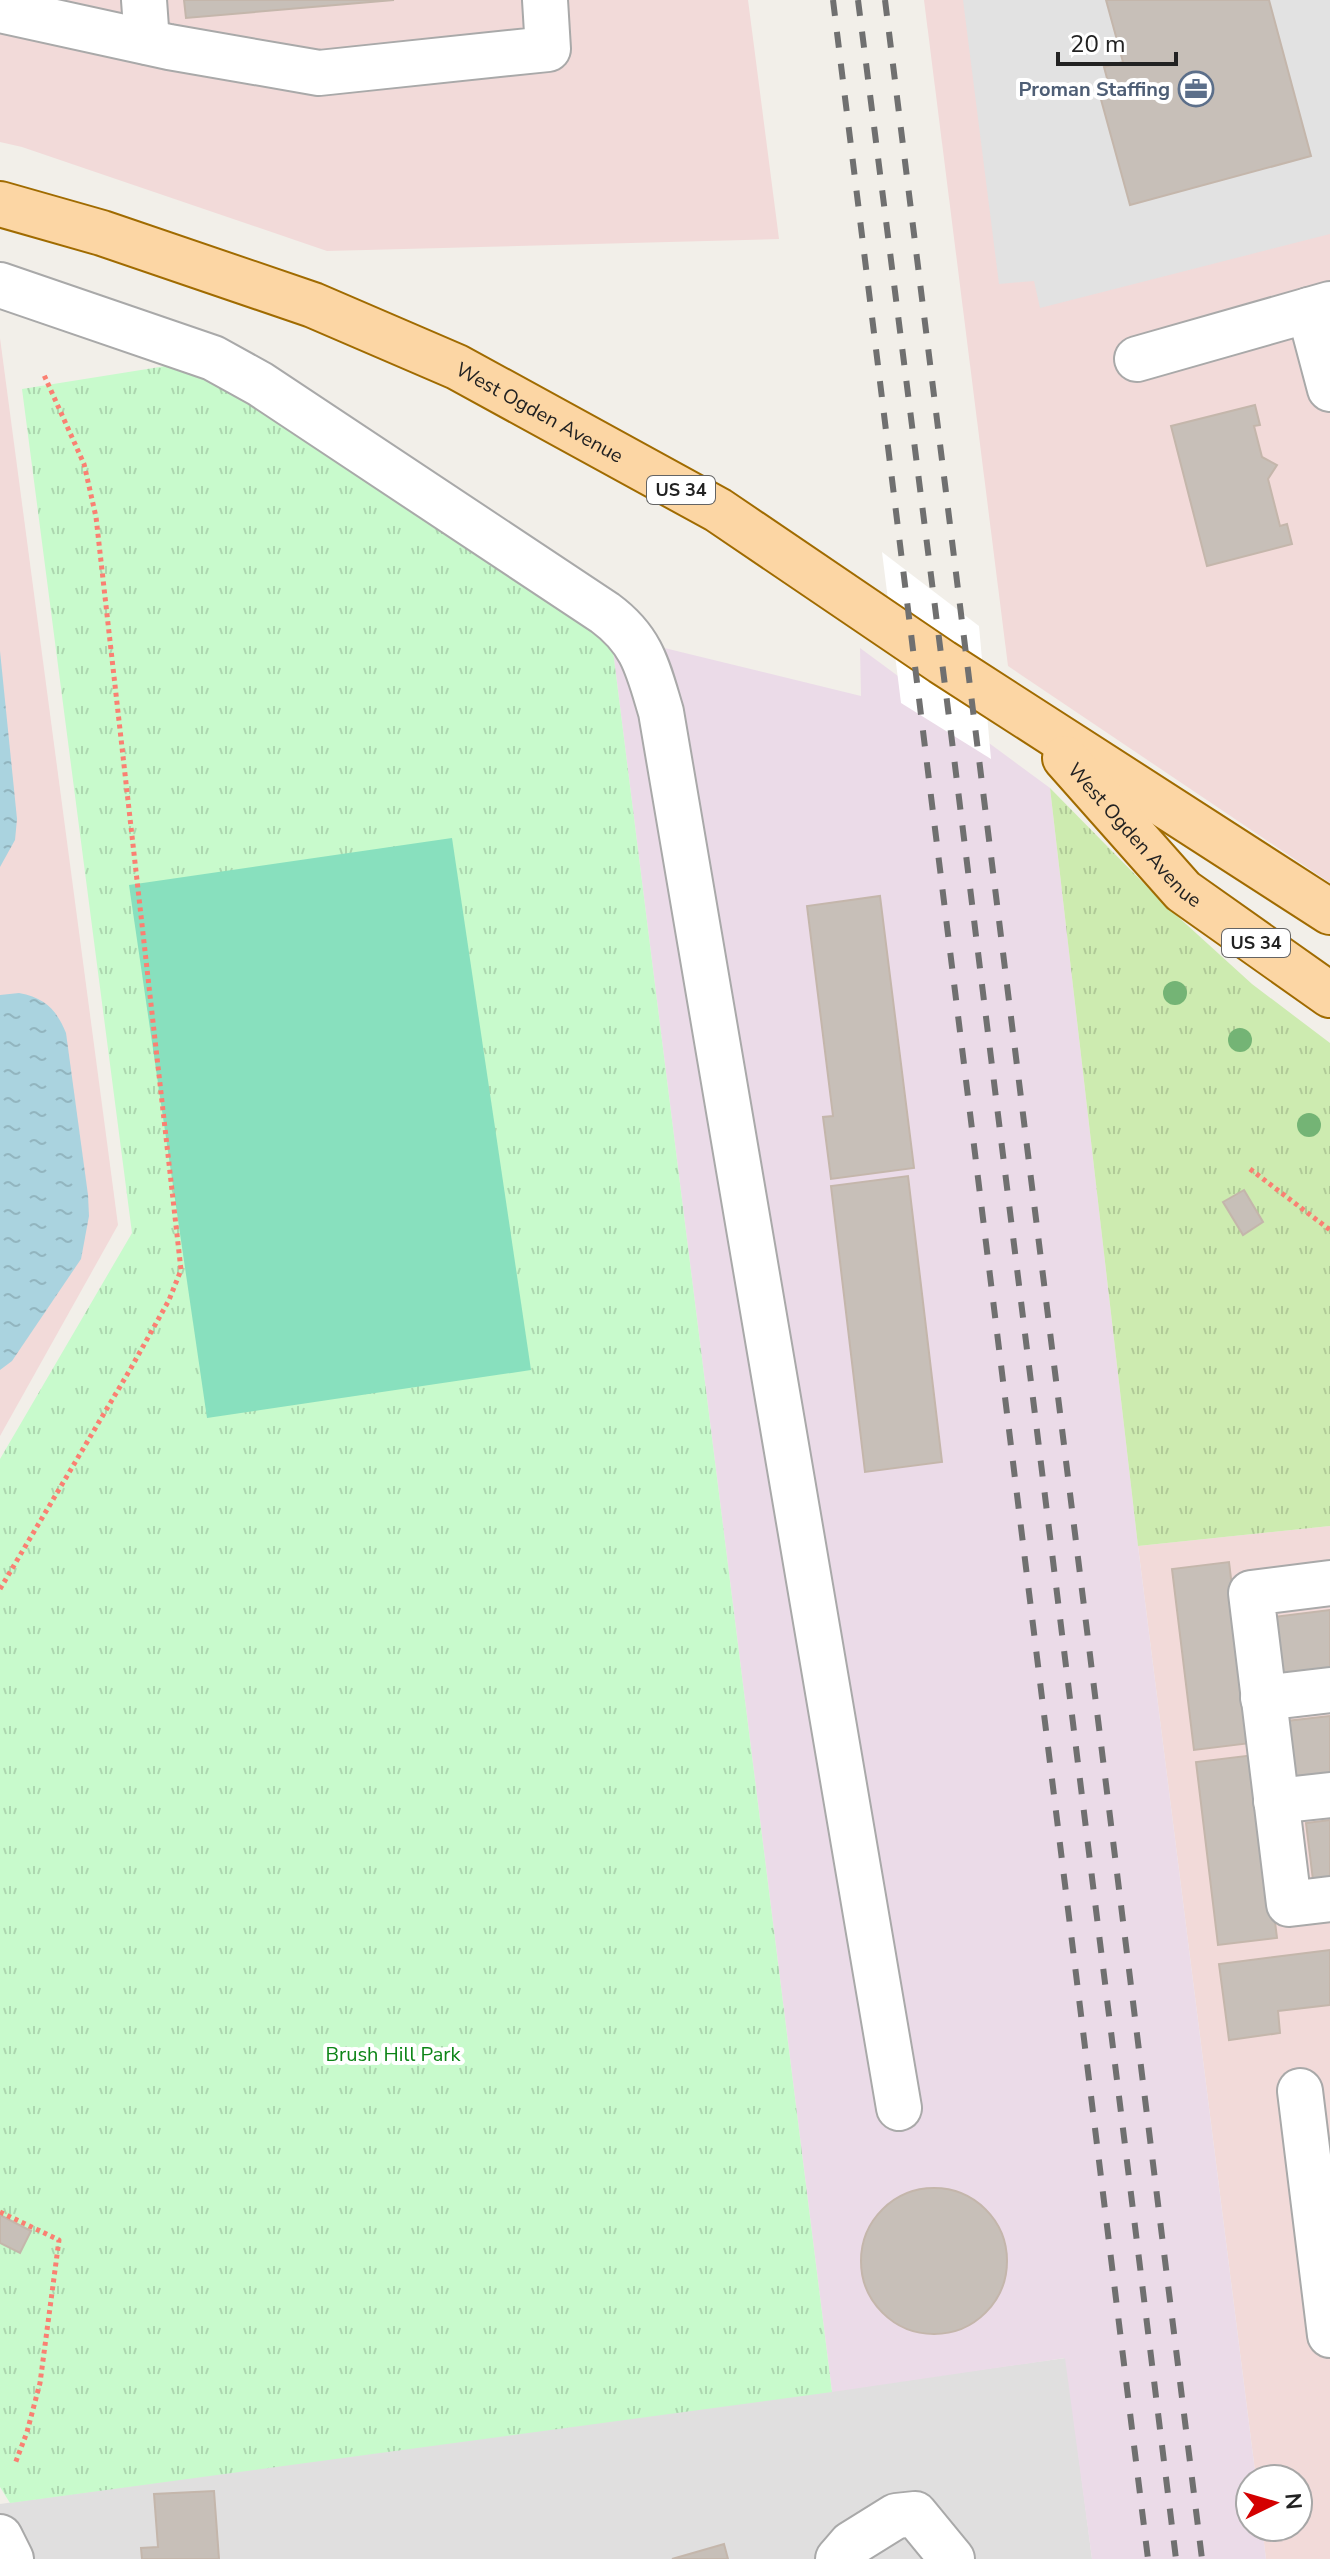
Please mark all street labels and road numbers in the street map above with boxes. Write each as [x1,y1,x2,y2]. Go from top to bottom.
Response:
street label: West Ogden Avenue [451,355,628,469]
road number: US 34 [647,476,715,504]
street label: West Ogden Avenue [1062,757,1207,913]
road number: US 34 [1222,929,1290,957]

